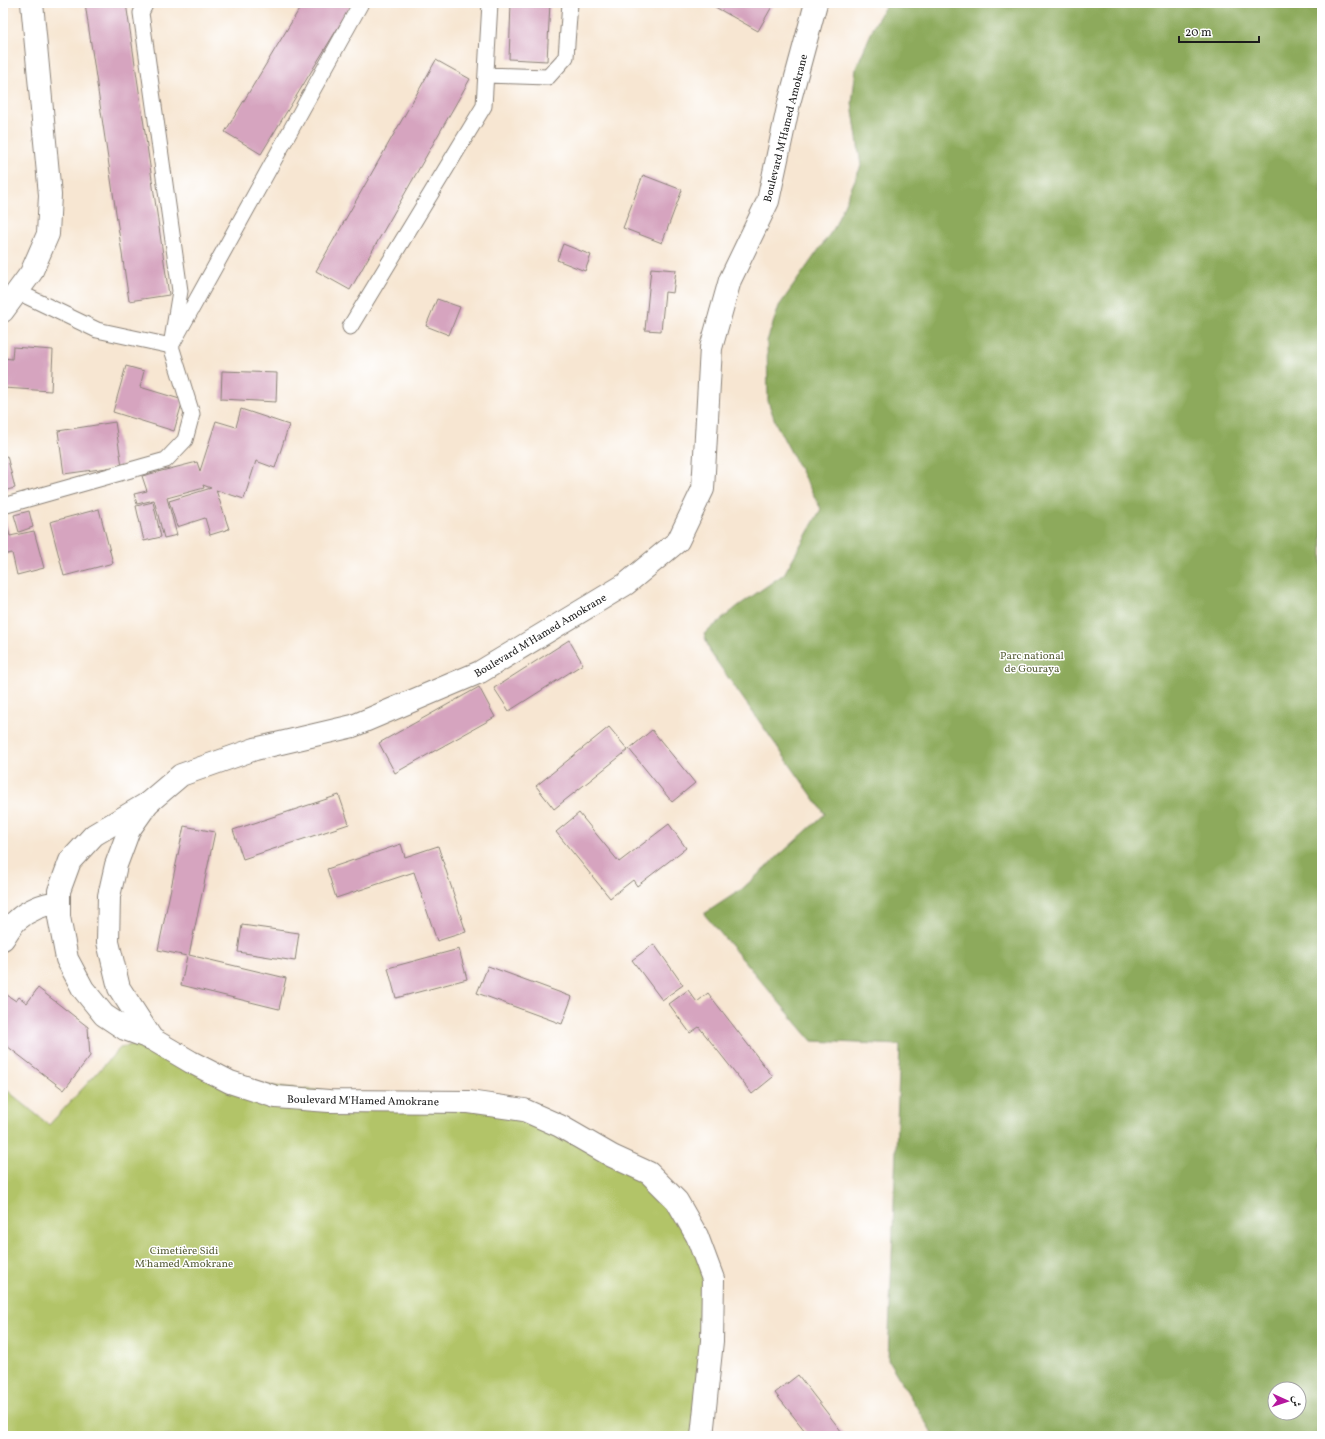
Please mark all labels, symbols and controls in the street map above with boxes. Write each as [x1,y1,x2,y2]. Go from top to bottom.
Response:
scale bar [1179,18,1259,44]
text: 20 m [1185,25,1212,41]
street label: Boulevard M'Hamed Amokrane [761,53,812,204]
street label: Boulevard M'Hamed Amokrane [472,591,610,682]
park label: Parc national de Gouraya [1000,649,1064,677]
street label: Boulevard M'Hamed Amokrane [287,1093,439,1110]
park label: Cimetière Sidi M'hamed Amokrane [135,1244,233,1272]
north arrow [1267,1381,1307,1421]
text: ش [1288,1396,1303,1407]

